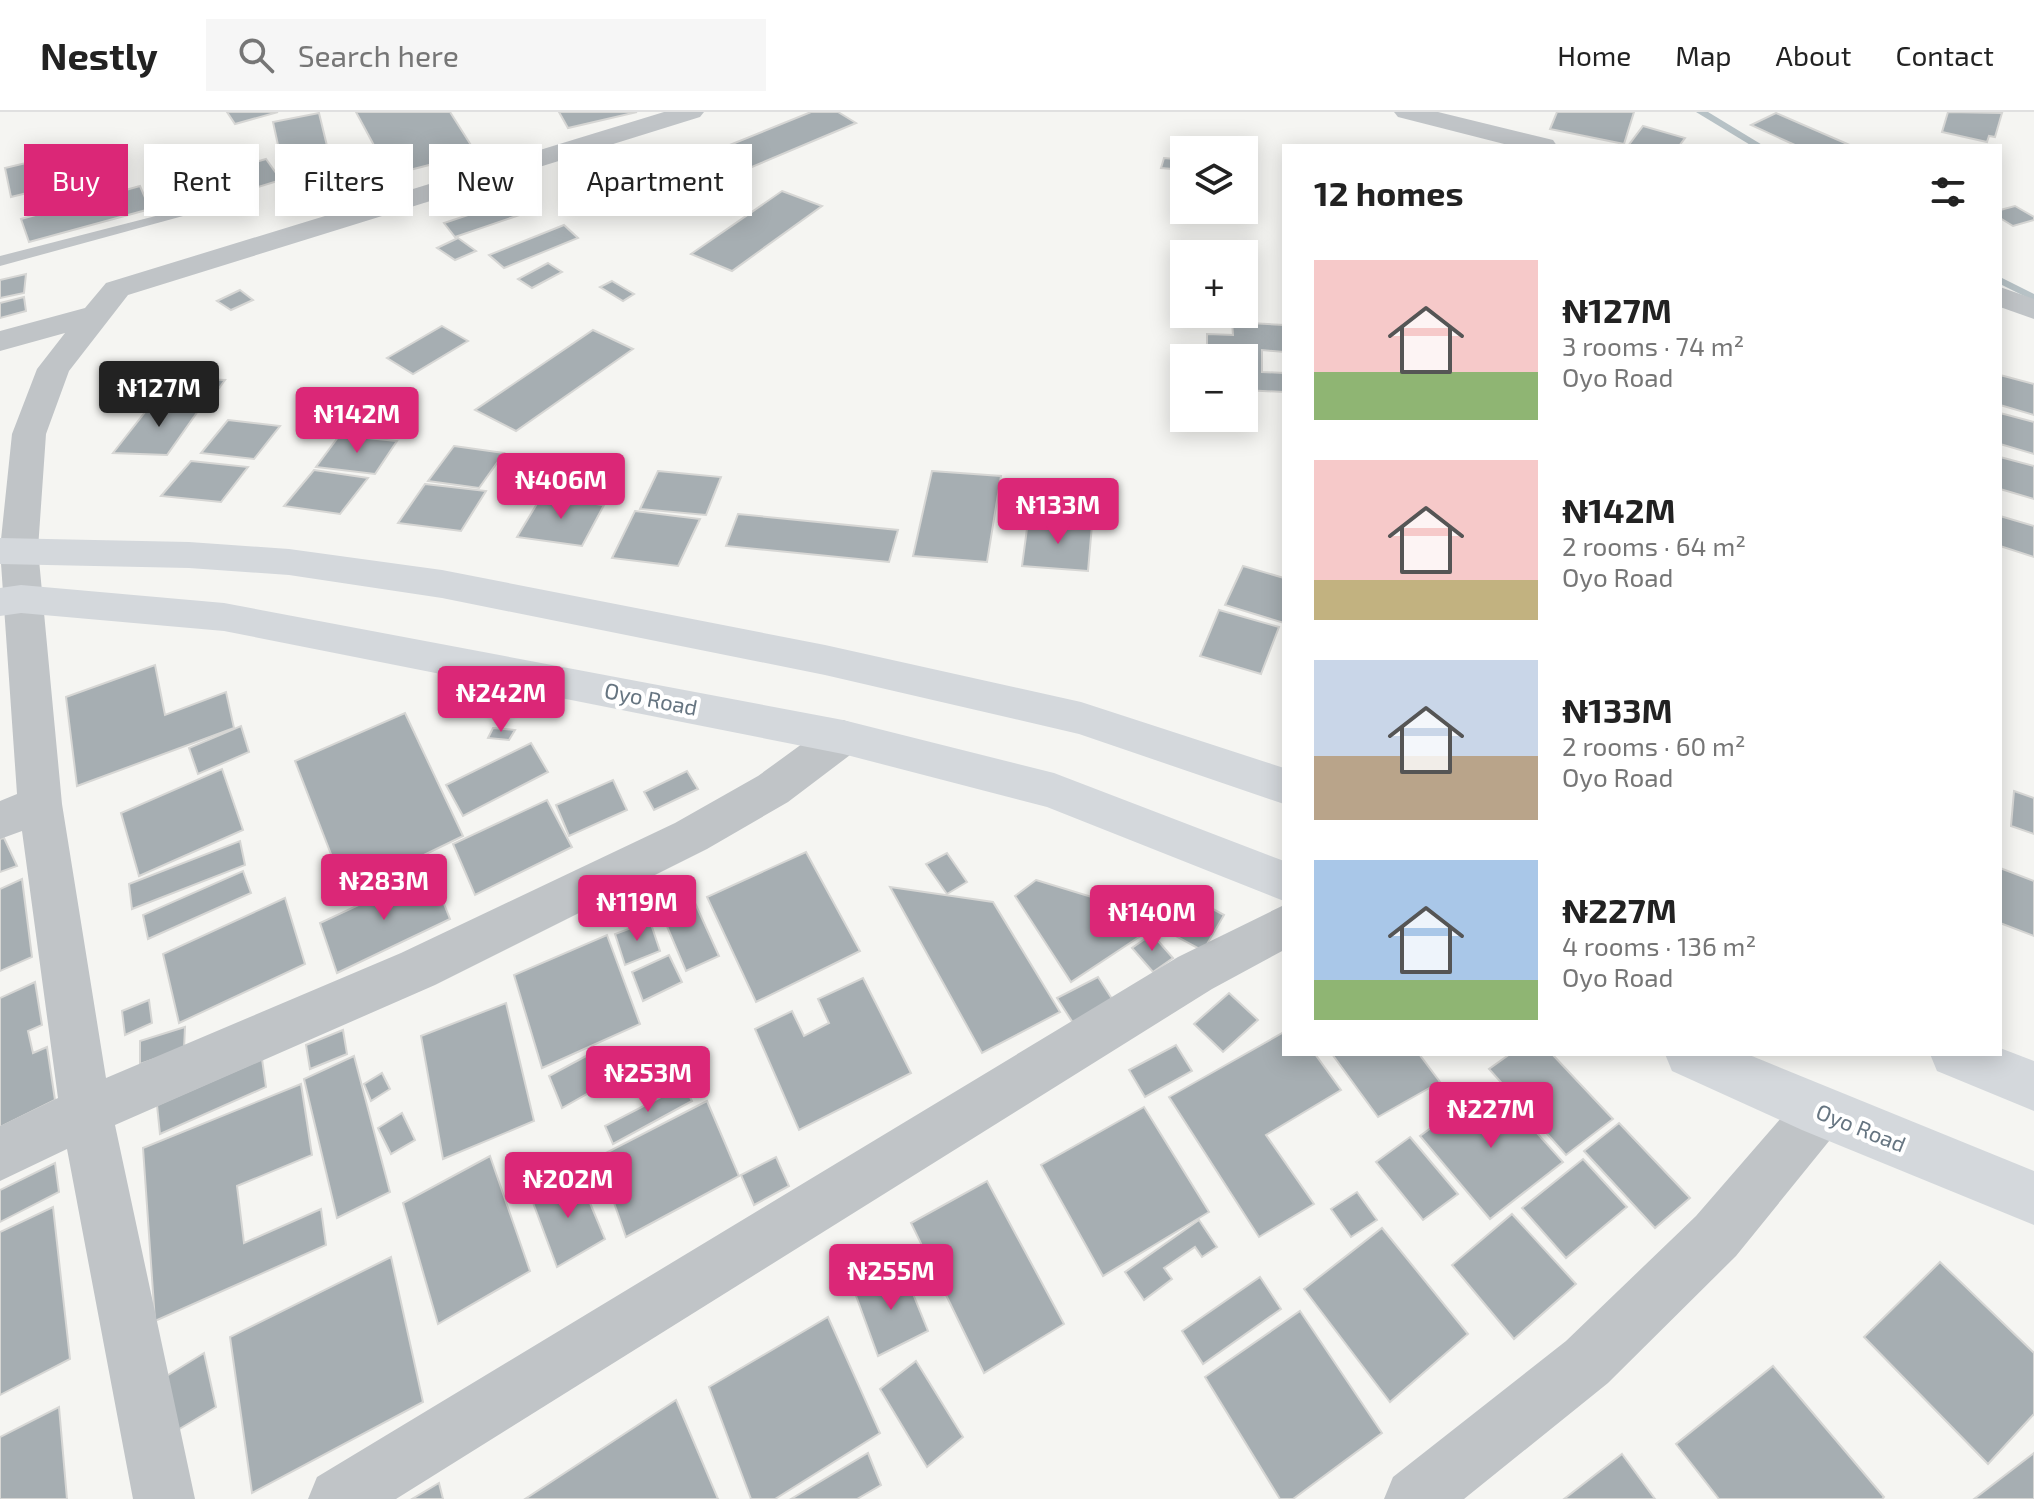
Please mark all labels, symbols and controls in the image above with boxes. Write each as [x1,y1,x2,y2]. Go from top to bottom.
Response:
search box [206,19,766,91]
text: Nestly [40,32,158,78]
icon: search [234,33,278,77]
text: Search here [298,37,459,73]
text: Home [1557,38,1631,72]
text: Map [1675,38,1732,72]
text: About [1776,38,1851,72]
text: Contact [1895,38,1994,72]
map controls [1170,136,1258,432]
button: layers [1170,136,1258,224]
chip: Buy [24,144,128,216]
chip: Rent [144,144,259,216]
chip: Filters [275,144,413,216]
chip: New [429,144,542,216]
chip: Apartment [558,144,752,216]
icon: filters [1926,170,1970,214]
text: 12 homes [1314,172,1463,213]
button: + [1170,240,1258,328]
text: ₦127M [1562,289,1672,330]
icon: home [1378,292,1474,388]
text: 3 rooms · 74 m² [1562,330,1744,361]
button: − [1170,344,1258,432]
pin: ₦127M [103,361,215,429]
text: Oyo Road [1562,361,1673,392]
text: ₦127M [117,371,201,402]
pin: ₦142M [301,387,413,455]
text: ₦142M [314,397,400,428]
pin: ₦406M [505,453,617,521]
text: ₦406M [515,463,607,494]
pin: ₦133M [1002,478,1114,546]
text: ₦133M [1016,488,1100,519]
text: ₦142M [1562,489,1676,530]
icon: home [1378,492,1474,588]
text: 2 rooms · 64 m² [1562,530,1746,561]
text: Oyo Road [1562,561,1673,592]
pin: ₦242M [445,666,557,734]
text: ₦242M [456,676,546,707]
street label: Oyo Road [602,676,700,720]
text: ₦133M [1562,689,1673,730]
icon: home [1378,692,1474,788]
text: 2 rooms · 60 m² [1562,730,1746,761]
text: Oyo Road [1562,761,1673,792]
pin: ₦283M [328,854,440,922]
text: ₦283M [339,864,429,895]
pin: ₦119M [581,875,693,943]
text: ₦119M [596,885,678,916]
pin: ₦140M [1096,885,1208,953]
text: ₦227M [1562,889,1677,930]
icon: home [1378,892,1474,988]
text: ₦140M [1108,895,1196,926]
text: 4 rooms · 136 m² [1562,930,1756,961]
text: Oyo Road [1562,961,1673,992]
pin: ₦253M [592,1046,704,1114]
text: ₦253M [604,1056,692,1087]
pin: ₦227M [1435,1082,1547,1150]
text: ₦227M [1447,1092,1535,1123]
street label: Oyo Road [1813,1097,1910,1157]
pin: ₦202M [512,1152,624,1220]
text: ₦202M [523,1162,613,1193]
pin: ₦255M [835,1244,947,1312]
text: ₦255M [847,1254,935,1285]

